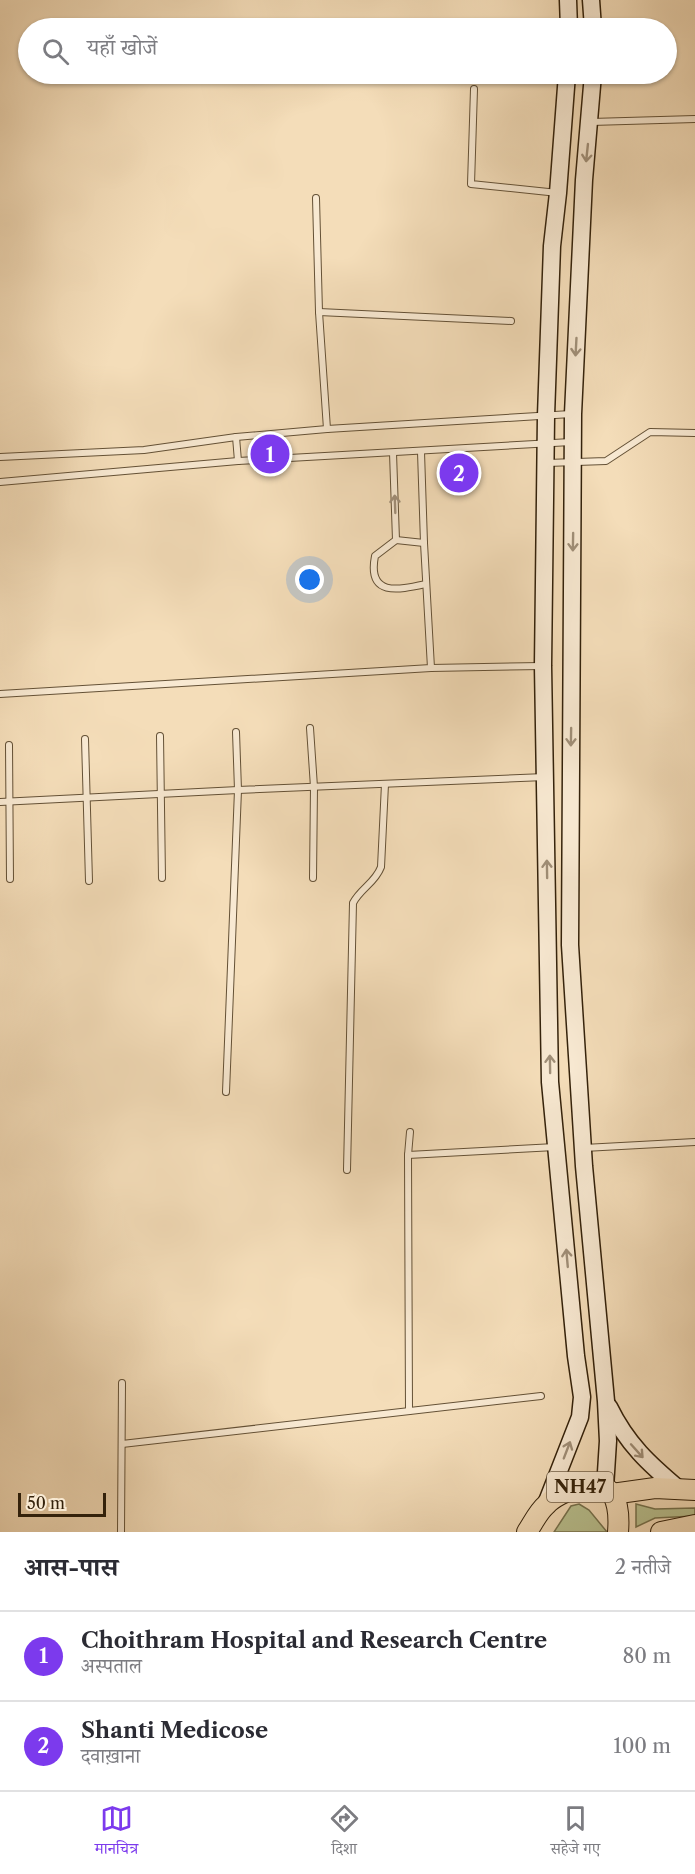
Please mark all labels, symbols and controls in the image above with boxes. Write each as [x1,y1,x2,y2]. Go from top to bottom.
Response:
search box [18,18,677,84]
text: यहाँ खोजें [87,34,157,61]
icon: search [39,35,72,68]
one-way arrow [581,142,592,162]
one-way arrow [571,337,582,357]
pin: 1 [250,432,290,476]
pin: 2 [440,450,478,496]
one-way arrow [389,494,400,514]
one-way arrow [567,532,579,552]
your location [295,565,324,594]
one-way arrow [565,727,576,747]
one-way arrow [541,859,553,879]
one-way arrow [544,1054,556,1074]
one-way arrow [561,1248,572,1268]
one-way arrow [562,1441,573,1459]
one-way arrow [630,1443,644,1458]
road number: NH47 [547,1472,613,1502]
scale bar [18,1490,106,1518]
text: 50 m [27,1493,65,1513]
text: आस-पास [24,1551,118,1583]
text: 2 नतीजे [615,1555,671,1579]
text: Choithram Hospital and Research Centre [81,1627,547,1654]
text: 1 [39,1644,48,1668]
text: 80 m [623,1644,671,1668]
text: अस्पताल [81,1654,142,1678]
text: Shanti Medicose [81,1717,268,1744]
text: 2 [38,1734,49,1758]
text: 100 m [613,1734,671,1758]
text: दवाख़ाना [81,1744,140,1768]
tab: मानचित्र [95,1802,138,1864]
tab: दिशा [328,1802,361,1864]
tab: सहेजे गए [550,1802,600,1864]

